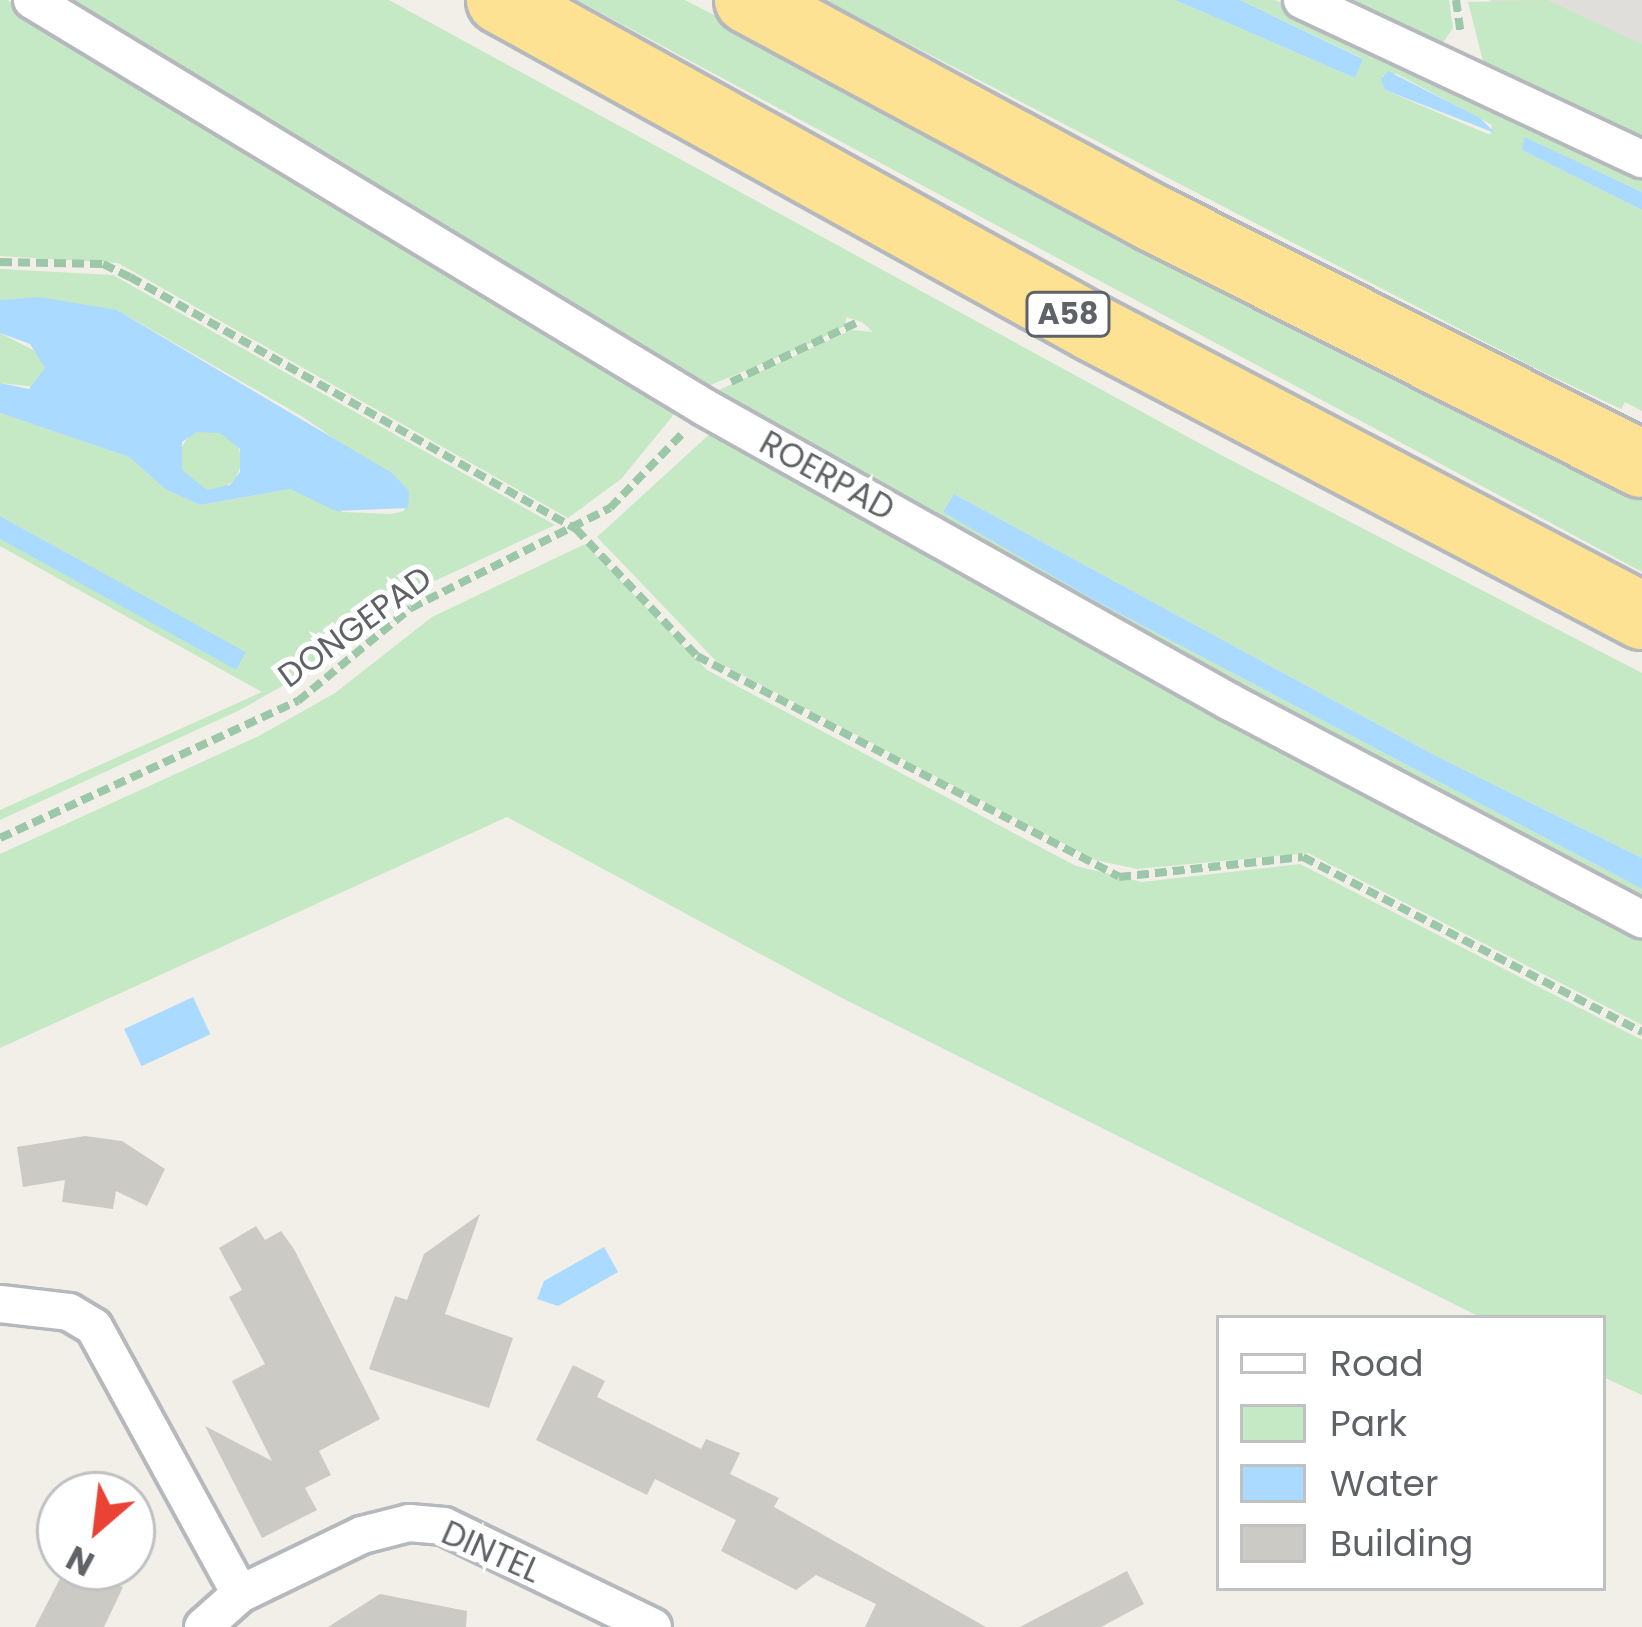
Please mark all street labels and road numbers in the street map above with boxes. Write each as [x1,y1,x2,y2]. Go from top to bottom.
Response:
road number: A58 [1023,290,1113,338]
street label: ROERPAD [753,423,901,529]
street label: DONGEPAD [271,558,439,696]
street label: DINTEL [436,1513,546,1591]

